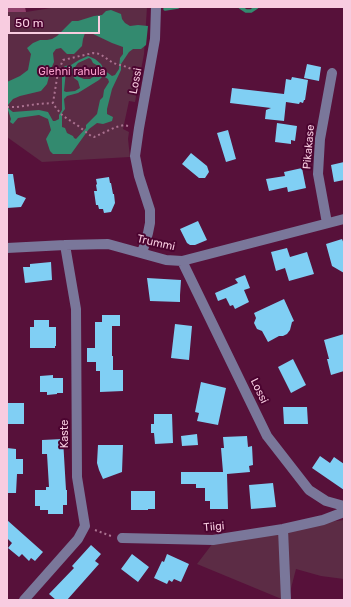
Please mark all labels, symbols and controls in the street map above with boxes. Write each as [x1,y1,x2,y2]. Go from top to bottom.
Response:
scale bar [10,8,102,34]
text: 50 m [15,16,43,30]
park label: Glehni rahula [38,65,106,79]
street label: Lossi [127,67,145,95]
street label: Pikakase [300,124,318,170]
street label: Trummi [136,232,176,254]
street label: Lossi [247,376,271,406]
street label: Kaste [58,420,72,448]
street label: Tiigi [203,520,225,534]

